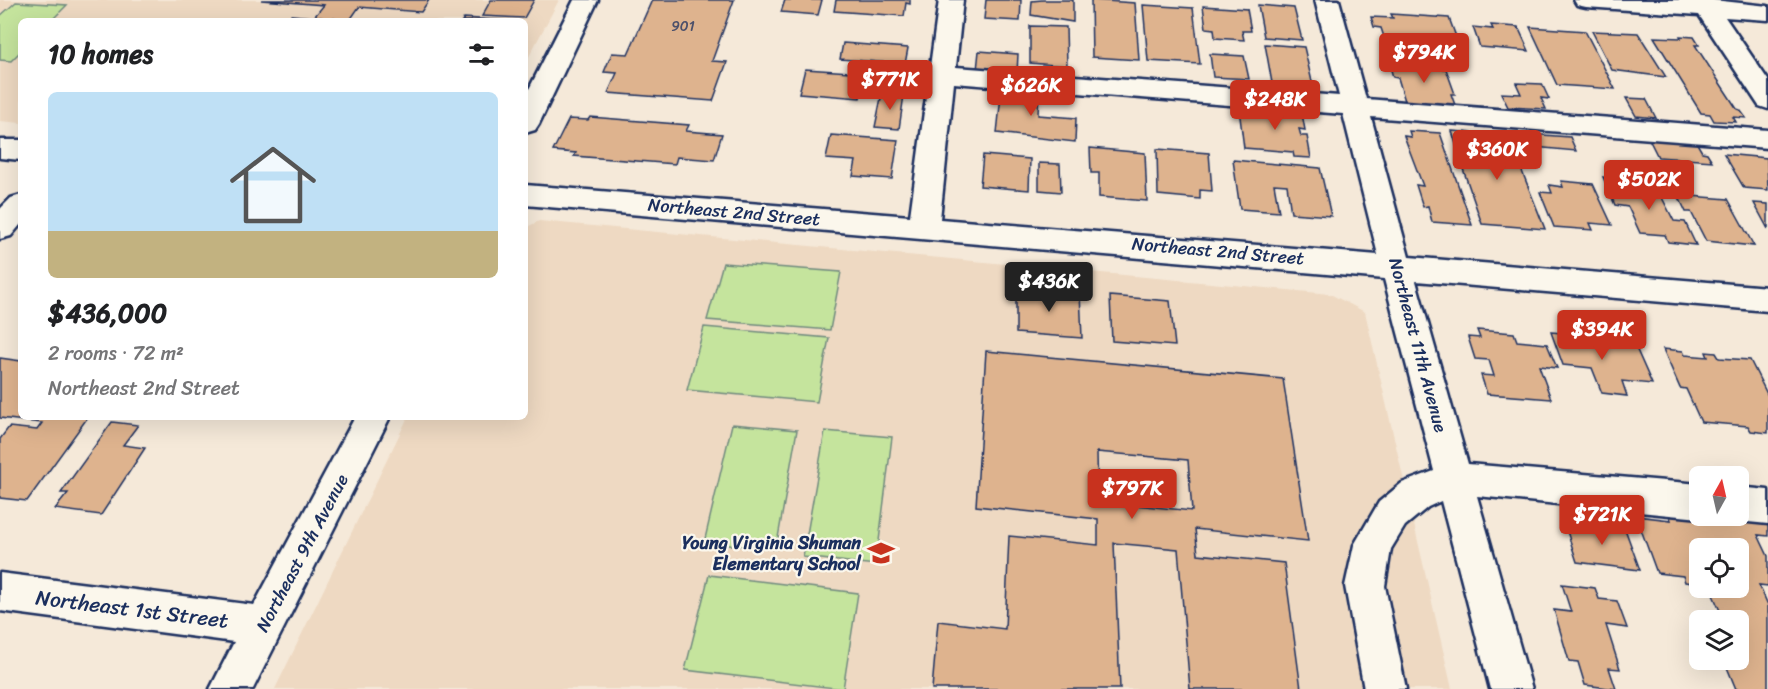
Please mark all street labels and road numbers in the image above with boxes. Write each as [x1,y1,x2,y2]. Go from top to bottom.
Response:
street label: Northeast 2nd Street [647,189,822,235]
street label: Northeast 2nd Street [1131,228,1306,274]
street label: Northeast 11th Avenue [1379,254,1457,436]
street label: Northeast 9th Avenue [247,468,357,638]
street label: Northeast 1st Street [34,578,230,640]

